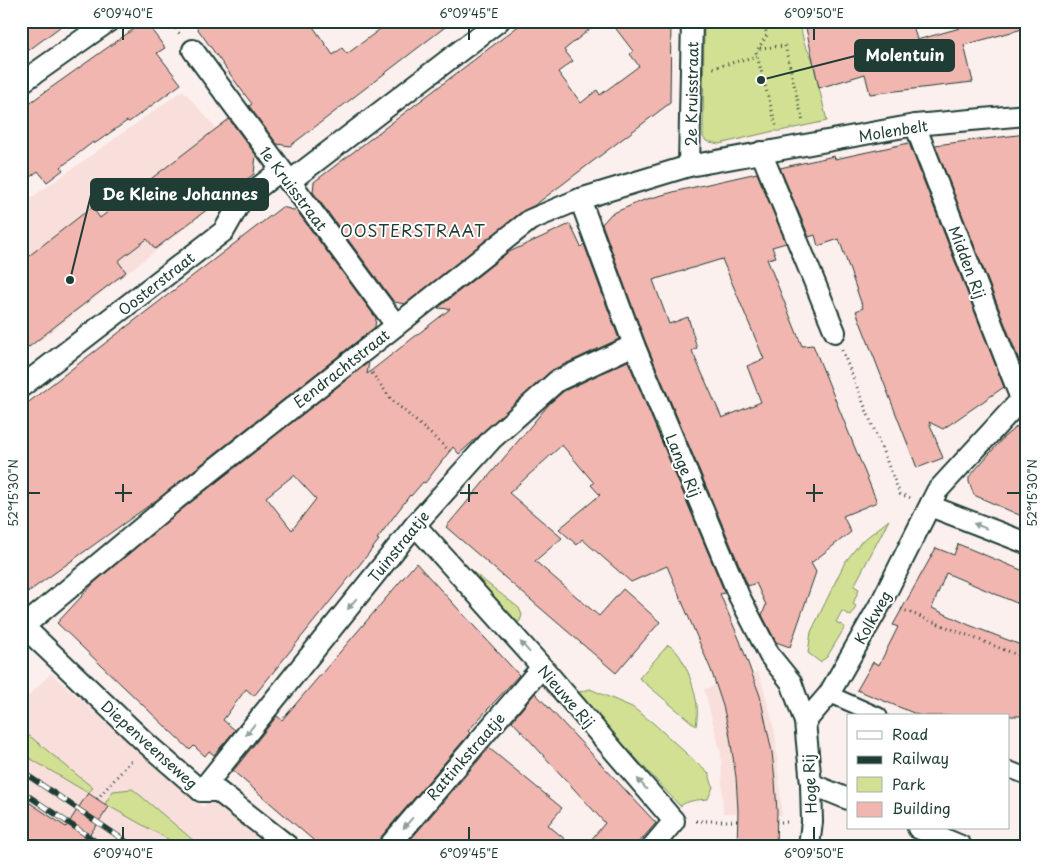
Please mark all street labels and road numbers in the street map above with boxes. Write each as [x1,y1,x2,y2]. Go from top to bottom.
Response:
street label: 2e Kruisstraat [679,41,703,147]
street label: Molenbelt [857,113,929,147]
street label: 1e Kruisstraat [255,141,333,235]
street label: Midden Rij [944,222,992,302]
street label: Oosterstraat [113,246,199,320]
street label: Eendrachtstraat [288,323,394,413]
street label: Lange Rij [660,430,708,500]
street label: Tuinstraatje [362,505,434,587]
street label: Kolkweg [848,586,896,648]
street label: Nieuwe Rij [533,660,601,732]
street label: Diepenveenseweg [97,694,203,794]
street label: Rattinkstraatje [420,707,510,805]
street label: Hoge Rij [796,754,822,814]

